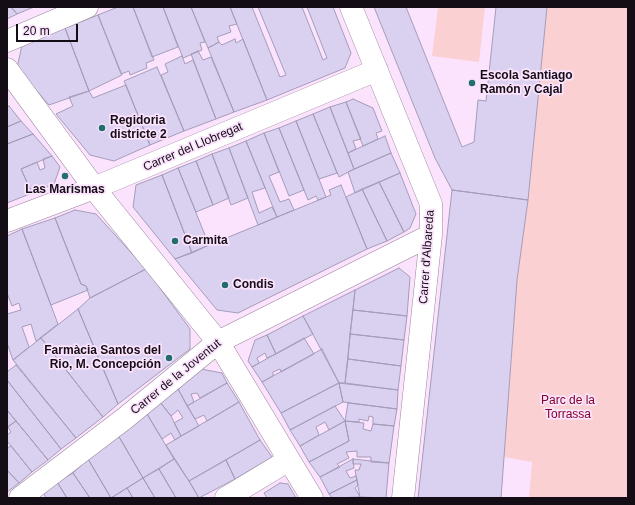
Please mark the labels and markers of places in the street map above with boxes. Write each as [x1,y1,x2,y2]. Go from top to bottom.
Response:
place label: Escola Santiago Ramón y Cajal [480,69,573,97]
marker: Escola Santiago Ramón y Cajal [467,78,477,88]
place label: Regidoria districte 2 [110,114,167,142]
marker: Regidoria districte 2 [97,123,107,133]
marker: Las Marismas [60,171,70,181]
place label: Las Marismas [25,183,105,197]
place label: Carmita [183,234,228,248]
marker: Carmita [170,236,180,246]
place label: Condis [233,278,274,292]
marker: Condis [220,280,230,290]
place label: Farmàcia Santos del Rio, M. Concepción [44,344,161,372]
marker: Farmàcia Santos del Rio, M. Concepción [164,353,174,363]

